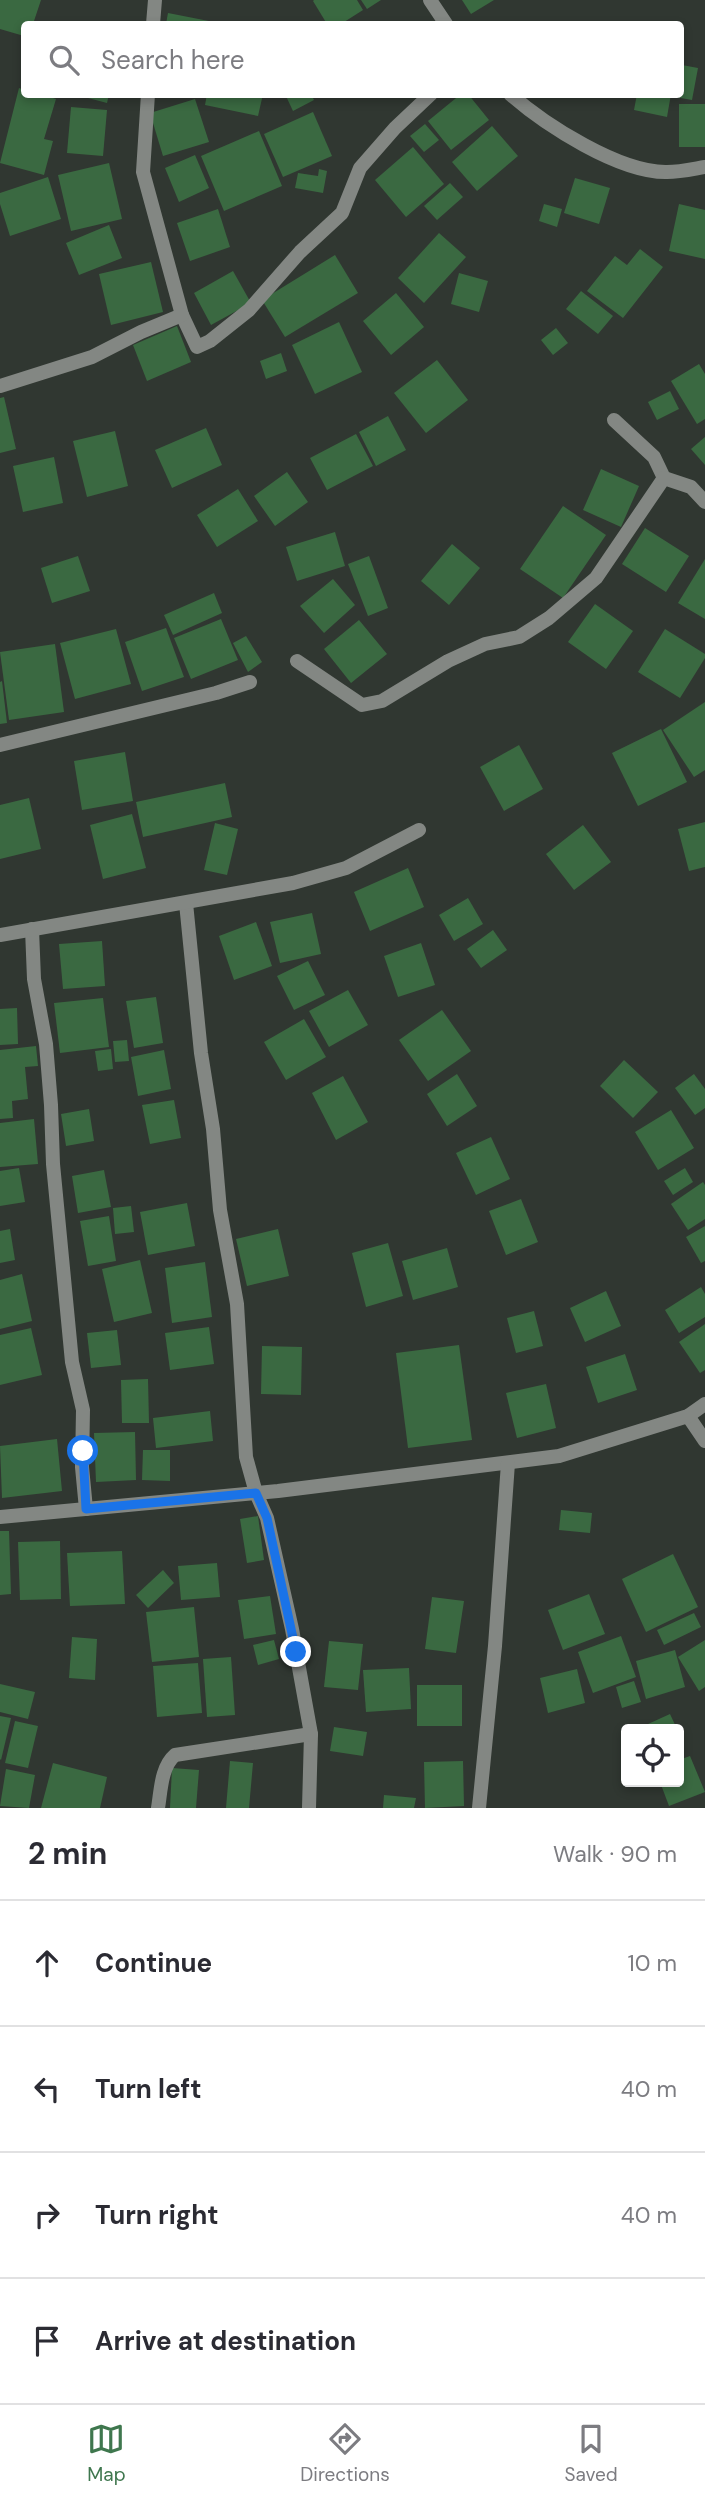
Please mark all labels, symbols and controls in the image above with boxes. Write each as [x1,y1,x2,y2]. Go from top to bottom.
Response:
search box [21,21,684,98]
icon: search [45,41,83,79]
text: Search here [101,43,244,77]
route start [67,1435,98,1466]
route end [280,1636,311,1667]
map controls [621,1724,684,1787]
button: locate [621,1724,684,1787]
text: 2 min [28,1834,107,1873]
text: Walk · 90 m [553,1839,677,1869]
icon: ahead [28,1944,66,1982]
text: Continue [95,1946,212,1980]
text: 10 m [627,1948,677,1978]
icon: left [28,2070,66,2108]
text: Turn left [95,2072,202,2106]
text: 40 m [621,2074,677,2104]
icon: right [28,2196,66,2234]
text: Turn right [95,2198,219,2232]
text: 40 m [621,2200,677,2230]
icon: arrive [28,2322,66,2360]
text: Arrive at destination [95,2324,356,2358]
tab: Map [87,2420,126,2487]
tab: Directions [300,2420,390,2487]
tab: Saved [564,2420,618,2487]

